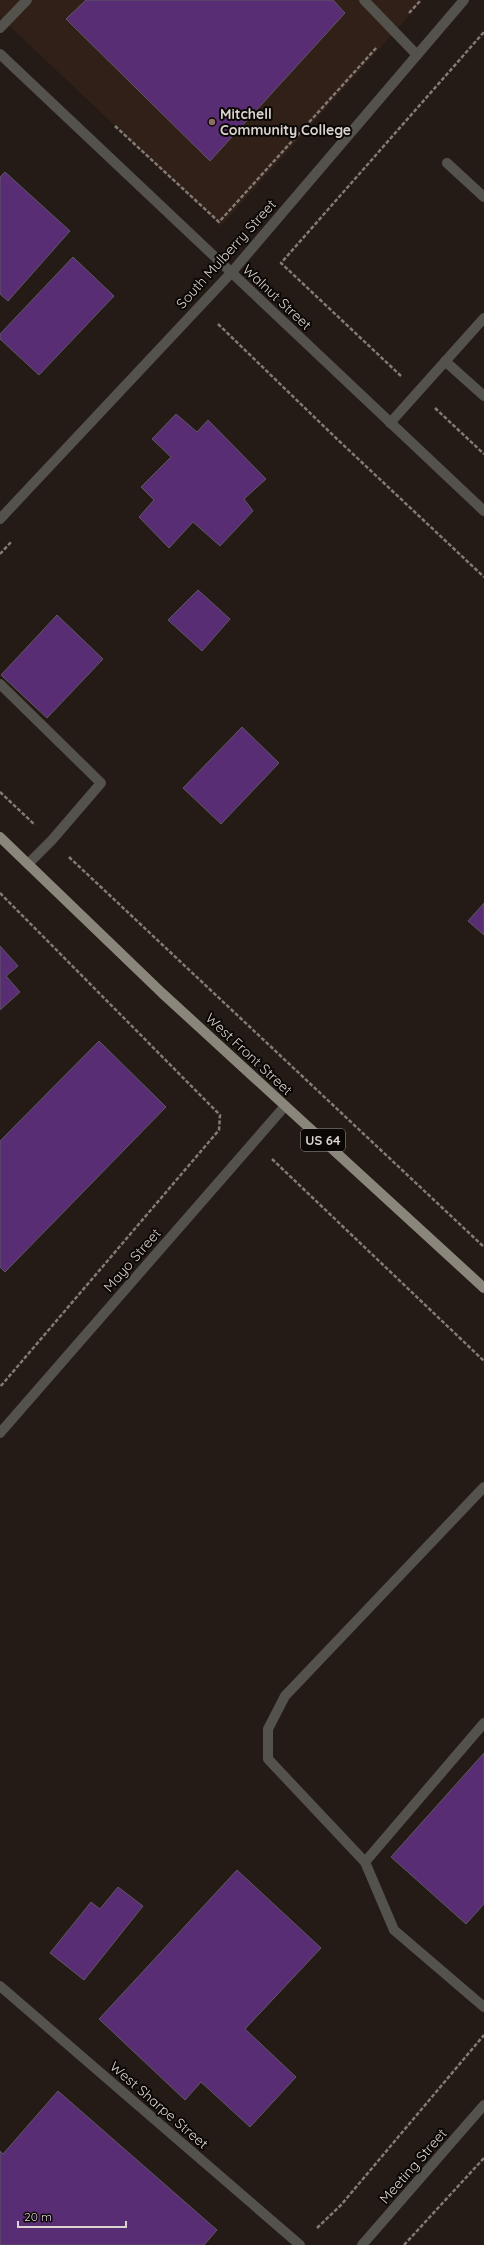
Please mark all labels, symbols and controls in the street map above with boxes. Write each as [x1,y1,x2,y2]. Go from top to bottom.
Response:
place label: Mitchell Community College [220,105,351,139]
marker: Mitchell Community College [207,117,217,127]
street label: South Mulberry Street [172,195,280,312]
street label: Walnut Street [239,260,315,334]
street label: West Front Street [202,1009,297,1099]
road number: US 64 [301,1129,345,1151]
street label: Mayo Street [99,1224,165,1296]
street label: West Sharpe Street [106,2057,212,2153]
street label: Meeting Street [375,2124,451,2207]
scale bar [18,2203,126,2229]
text: 20 m [24,2209,52,2224]

